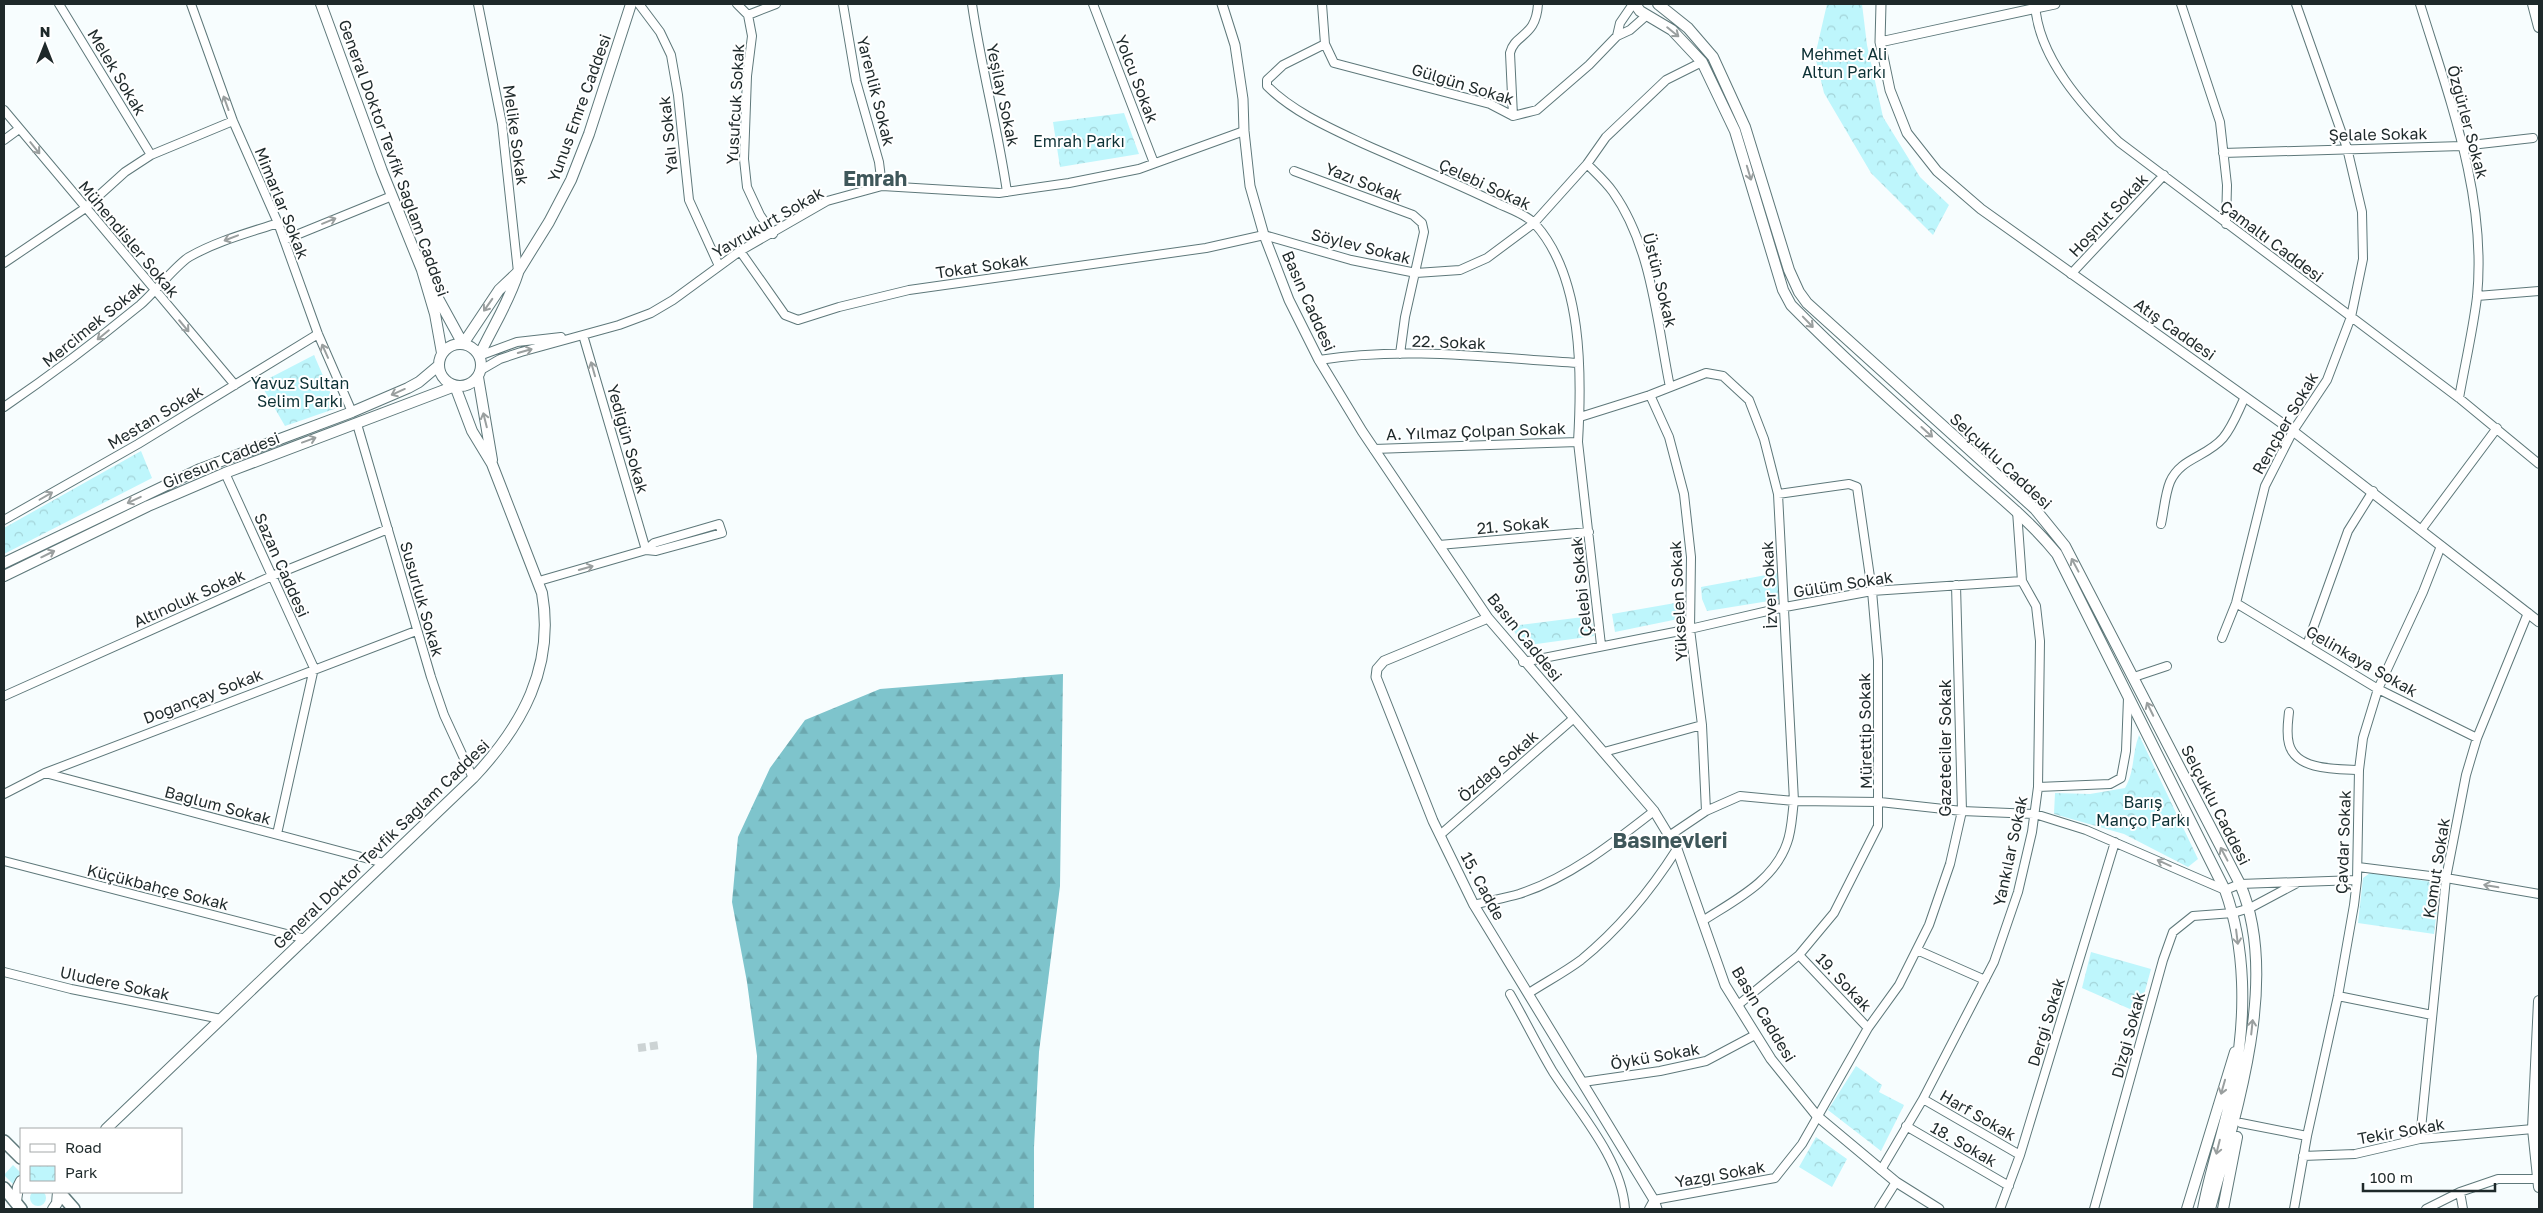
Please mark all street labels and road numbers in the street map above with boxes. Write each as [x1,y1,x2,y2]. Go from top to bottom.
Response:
street label: General Doktor Tevfik Sağlam Caddesi [334,17,454,299]
street label: Melek Sokak [83,25,151,119]
street label: Yunus Emre Caddesi [543,31,615,185]
street label: Yolcu Sokak [1111,32,1163,126]
street label: Yarenlik Sokak [853,34,899,148]
street label: Yeşilay Sokak [982,42,1024,148]
street label: Yusufcuk Sokak [722,43,748,165]
street label: Gülgün Sokak [1409,59,1517,109]
street label: Özgürler Sokak [2443,63,2493,181]
street label: Melike Sokak [499,83,533,187]
street label: Yalı Sokak [654,95,682,175]
street label: Şelale Sokak [2328,123,2428,145]
street label: Mimarlar Sokak [250,144,314,262]
street label: Çelebi Sokak [1436,154,1534,214]
street label: Yazı Sokak [1322,158,1406,206]
street label: Hoşnut Sokak [2064,169,2152,261]
street label: Mühendisler Sokak [74,177,184,301]
street label: Yavrukurt Sokak [709,182,827,262]
street label: Çamaltı Caddesi [2216,196,2328,286]
street label: Söylev Sokak [1309,224,1413,268]
street label: Üstün Sokak [1639,231,1681,329]
street label: Basın Caddesi [1278,248,1340,354]
street label: Tokat Sokak [935,250,1029,282]
street label: Mercimek Sokak [38,277,148,371]
street label: Atış Caddesi [2130,294,2220,364]
street label: 22. Sokak [1412,331,1486,353]
street label: Rençber Sokak [2248,368,2322,478]
street label: Mestan Sokak [104,381,206,453]
street label: Yedigün Sokak [603,382,653,496]
street label: Selçuklu Caddesi [1946,409,2056,513]
street label: A. Yılmaz Çolpan Sokak [1386,418,1566,444]
street label: Giresun Caddesi [160,427,282,493]
street label: Sazan Caddesi [250,510,314,620]
street label: 21. Sokak [1476,512,1550,538]
street label: Çelebi Sokak [1566,537,1596,637]
street label: Susurluk Sokak [396,539,448,659]
street label: Yükselen Sokak [1665,540,1691,662]
street label: İzver Sokak [1757,540,1781,630]
street label: Altınoluk Sokak [130,564,248,632]
street label: Gülüm Sokak [1792,566,1894,602]
street label: Basın Caddesi [1483,589,1567,685]
street label: Gelinkaya Sokak [2303,621,2421,701]
street label: Doğançay Sokak [140,664,266,728]
street label: Mürettip Sokak [1854,673,1876,789]
street label: Gazeteciler Sokak [1935,679,1955,817]
street label: Özdağ Sokak [1454,726,1542,806]
street label: General Doktor Tevfik Sağlam Caddesi [269,735,493,953]
street label: Selçuklu Caddesi [2177,741,2255,869]
street label: Bağlum Sokak [163,781,273,829]
street label: Çavdar Sokak [2331,790,2355,894]
street label: Yankılar Sokak [1989,794,2031,908]
street label: Komut Sokak [2418,816,2454,920]
street label: 15. Cadde [1457,848,1509,924]
street label: Küçükbahçe Sokak [85,860,231,914]
street label: 19. Sokak [1812,948,1876,1016]
street label: Uludere Sokak [58,962,172,1004]
street label: Basın Caddesi [1728,963,1800,1065]
street label: Dergi Sokak [2023,975,2069,1069]
street label: Dizgi Sokak [2107,990,2149,1080]
street label: Öykü Sokak [1609,1038,1701,1074]
street label: Harf Sokak [1936,1085,2020,1145]
street label: Tekir Sokak [2356,1113,2446,1149]
street label: 18. Sokak [1927,1117,2001,1171]
street label: Yazgı Sokak [1673,1156,1767,1192]

